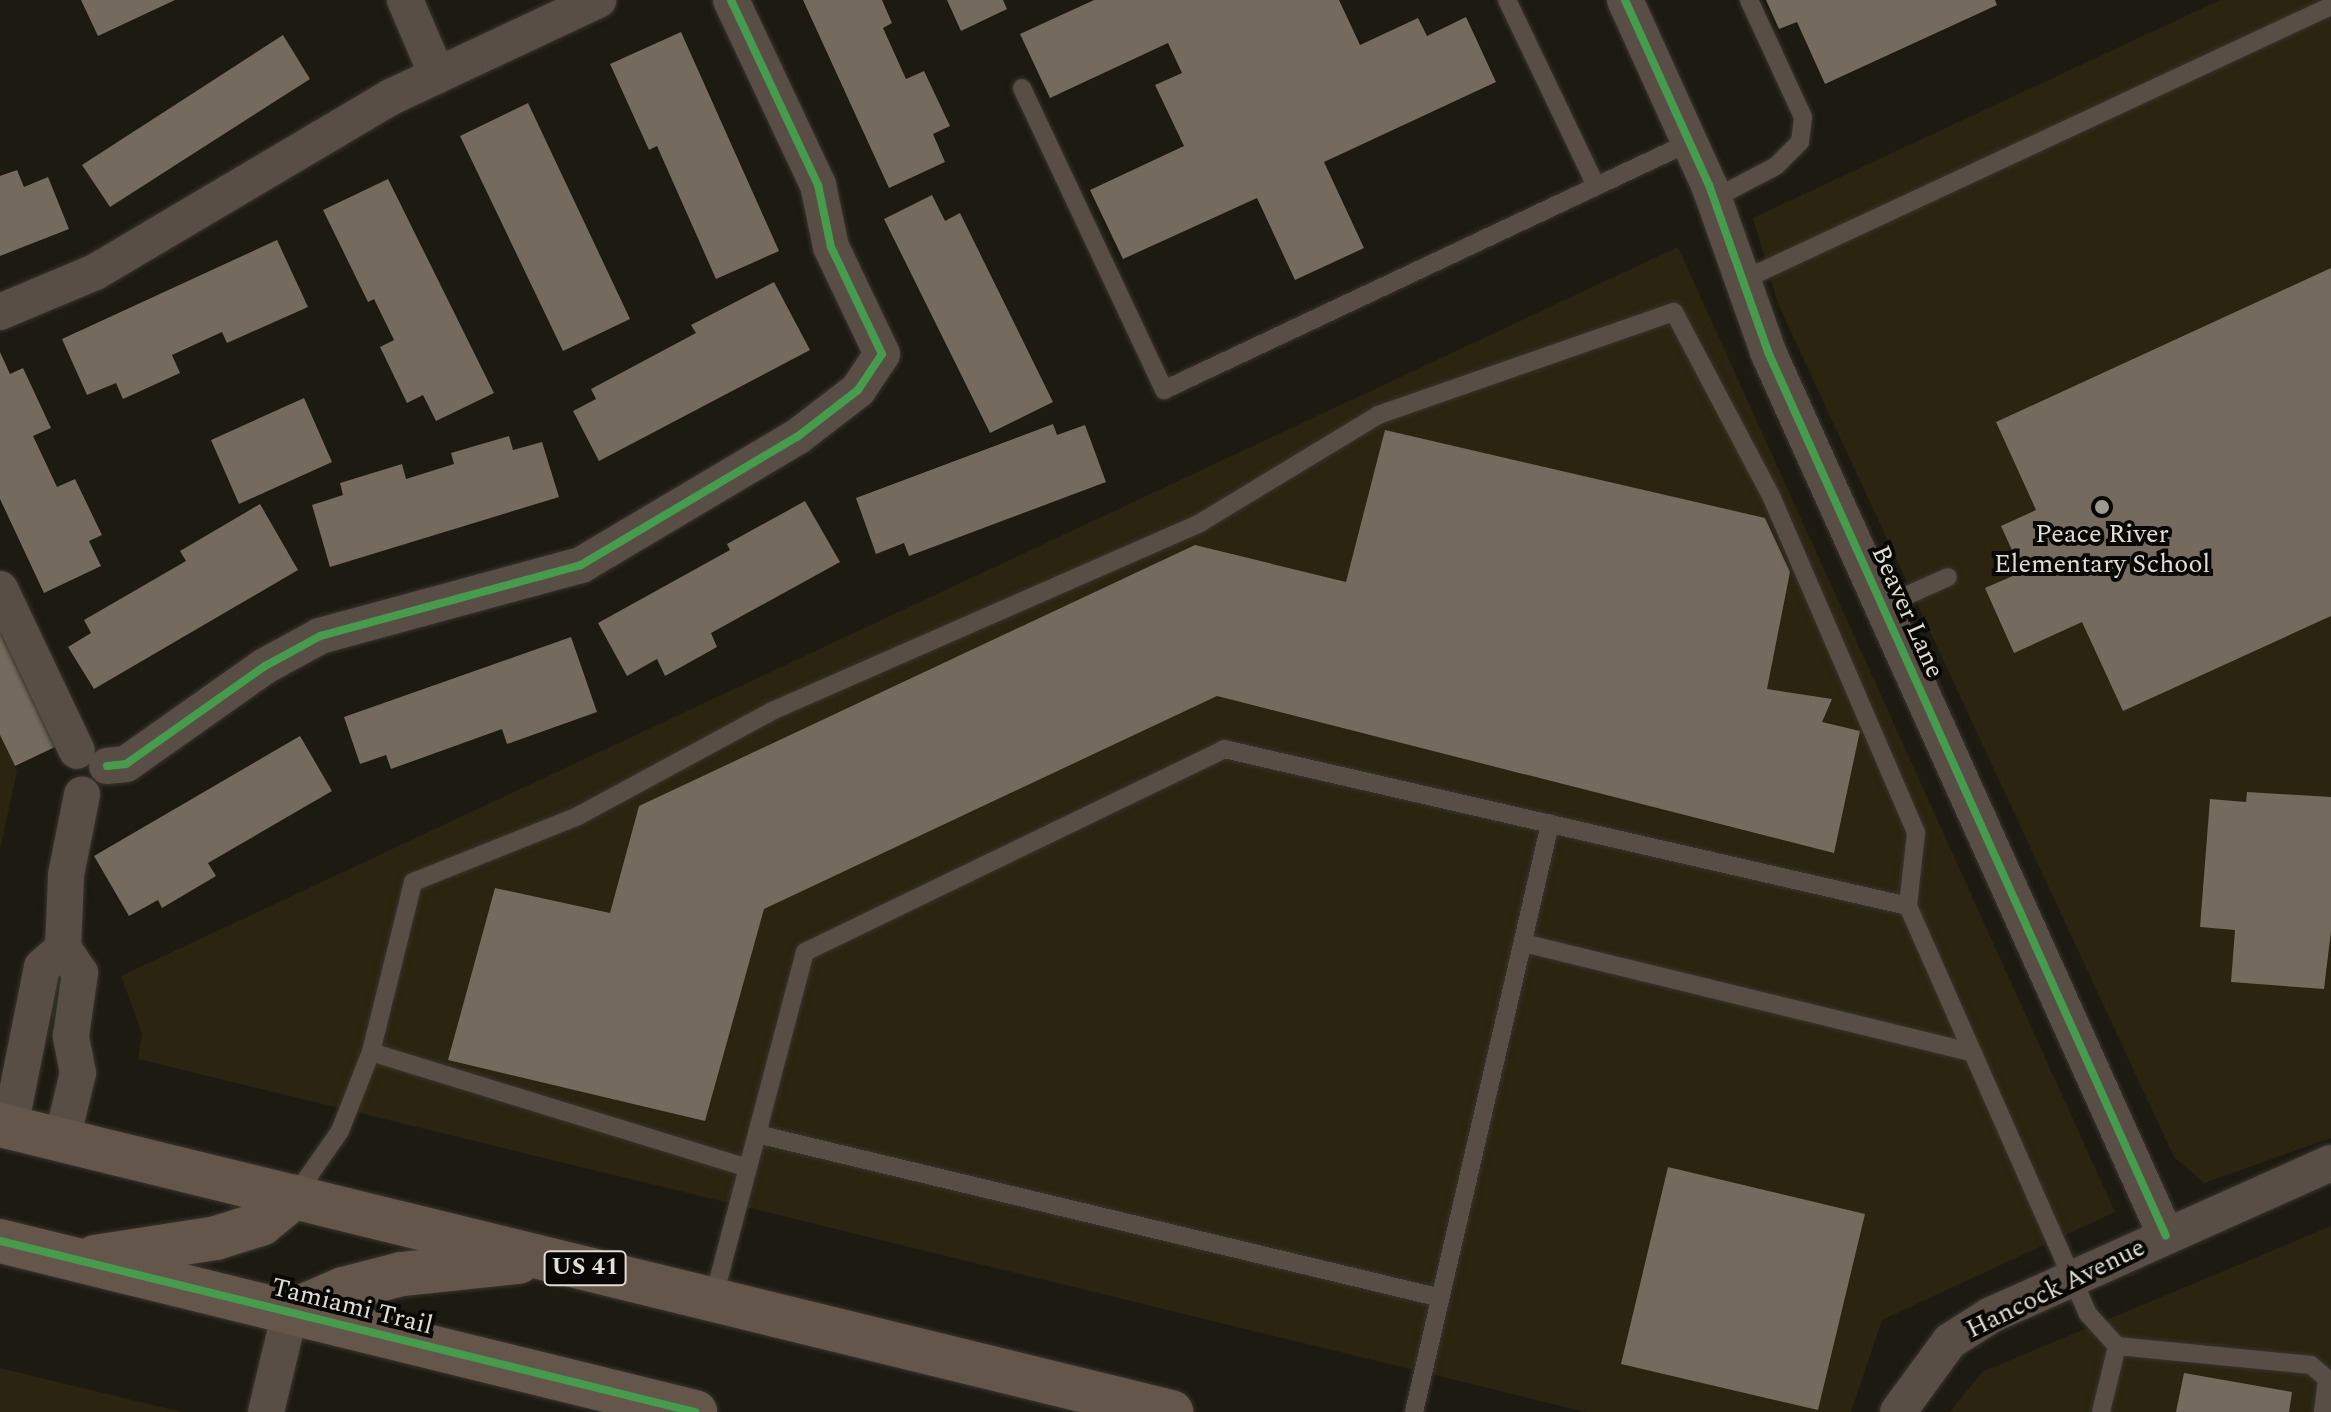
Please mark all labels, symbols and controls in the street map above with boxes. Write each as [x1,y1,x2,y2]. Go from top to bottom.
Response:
marker: Peace River Elementary School [2093,498,2111,516]
place label: Peace River Elementary School [1994,519,2210,580]
street label: Beaver Lane [1864,541,1950,683]
street label: Hancock Avenue [1962,1232,2150,1346]
road number: US 41 [543,1248,627,1288]
street label: Tamiami Trail [268,1272,436,1342]

